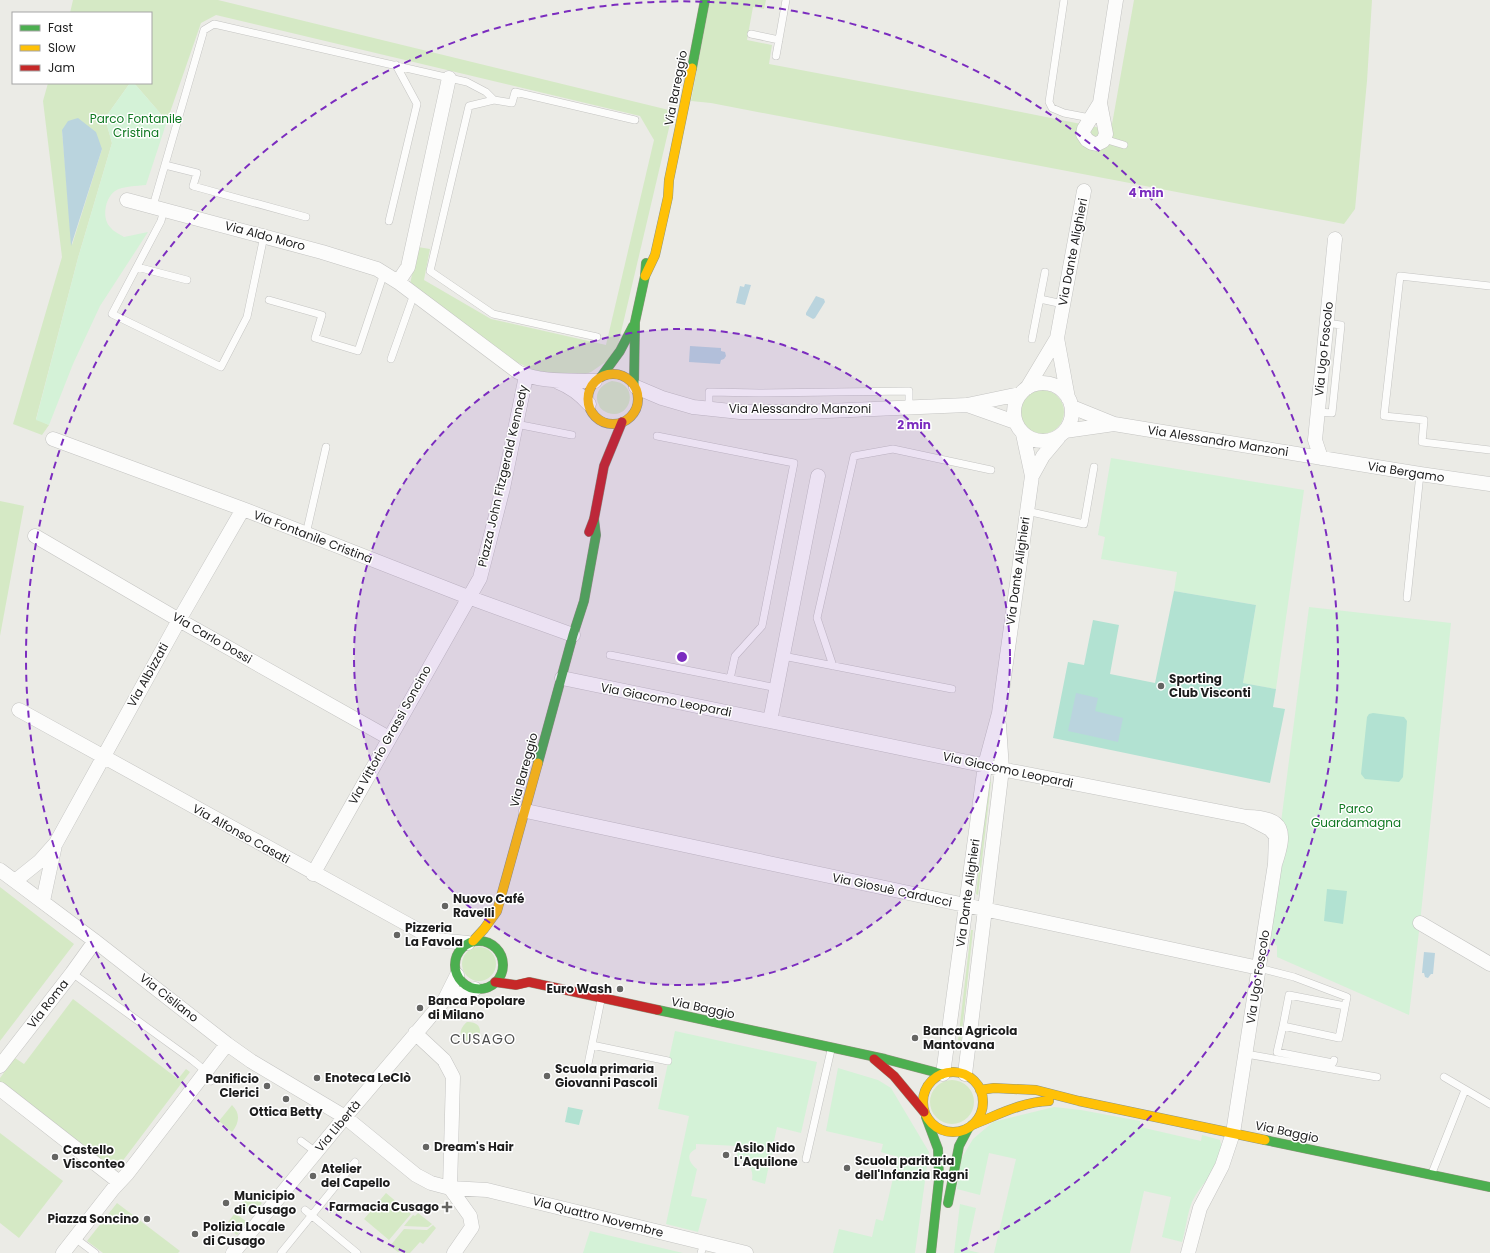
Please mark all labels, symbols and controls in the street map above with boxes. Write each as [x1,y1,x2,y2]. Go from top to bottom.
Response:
legend [12,12,152,84]
text: Fast [48,19,73,36]
text: Slow [48,39,76,56]
street label: Via Bareggio [660,48,691,127]
text: Jam [48,59,75,76]
park label: Parco Fontanile Cristina [90,110,182,141]
text: 4 min [1128,184,1164,201]
street label: Via Dante Alighieri [1054,197,1091,307]
street label: Via Aldo Moro [223,217,308,254]
street label: Via Ugo Foscolo [1310,300,1337,397]
street label: Piazza John Fitzgerald Kennedy [473,383,532,569]
street label: Via Alessandro Manzoni [729,400,871,417]
text: 2 min [897,416,931,433]
street label: Via Alessandro Manzoni [1146,421,1290,460]
street label: Via Bergamo [1366,457,1446,486]
street label: Via Fontanile Cristina [251,506,375,567]
street label: Via Dante Alighieri [1001,516,1034,626]
street label: Via Carlo Dossi [169,608,255,667]
street label: Via Albizzati [123,640,172,710]
centre of rings [675,650,689,664]
street label: Via Vittorio Grassi Soncino [344,662,435,807]
place label: Sporting Club Visconti [1169,670,1251,701]
street label: Via Giacomo Leopardi [599,678,733,721]
marker: Sporting Club Visconti [1156,681,1166,691]
street label: Via Bareggio [505,730,542,809]
street label: Via Giacomo Leopardi [941,747,1075,792]
street label: Via Alfonso Casati [189,800,293,867]
park label: Parco Guardamagna [1311,800,1401,831]
street label: Via Dante Alighieri [951,838,984,948]
street label: Via Giosuè Carducci [831,869,954,911]
place label: Nuovo Café Ravelli [453,890,525,921]
marker: Nuovo Café Ravelli [440,901,450,911]
place label: Pizzeria La Favola [405,919,463,950]
street label: Via Ugo Foscolo [1242,928,1273,1025]
marker: Pizzeria La Favola [392,930,402,940]
street label: Via Cisliano [136,969,202,1026]
street label: Via Roma [23,976,72,1032]
place label: Euro Wash [547,980,612,997]
marker: Euro Wash [615,984,625,994]
place label: Banca Popolare di Milano [428,992,526,1023]
street label: Via Baggio [670,992,737,1023]
marker: Banca Popolare di Milano [415,1003,425,1013]
place label: Banca Agricola Mantovana [923,1022,1017,1053]
district label: CUSAGO [450,1029,516,1049]
marker: Banca Agricola Mantovana [910,1033,920,1043]
place label: Scuola primaria Giovanni Pascoli [555,1060,658,1091]
place label: Enoteca LeClò [325,1069,411,1086]
place label: Panificio Clerici [205,1070,259,1101]
marker: Scuola primaria Giovanni Pascoli [542,1071,552,1081]
marker: Enoteca LeClò [312,1073,322,1083]
marker: Panificio Clerici [262,1081,272,1091]
marker: Ottica Betty [281,1094,291,1104]
street label: Via Libertà [311,1096,364,1155]
place label: Ottica Betty [249,1103,323,1120]
street label: Via Baggio [1254,1116,1321,1147]
place label: Dream's Hair [434,1138,514,1155]
place label: Asilo Nido L'Aquilone [734,1139,798,1170]
place label: Castello Visconteo [63,1141,125,1172]
marker: Dream's Hair [421,1142,431,1152]
marker: Asilo Nido L'Aquilone [721,1150,731,1160]
marker: Castello Visconteo [50,1152,60,1162]
place label: Scuola paritaria dell'Infanzia Ragni [855,1152,968,1183]
place label: Atelier del Capello [321,1160,391,1191]
marker: Scuola paritaria dell'Infanzia Ragni [842,1163,852,1173]
marker: Atelier del Capello [308,1171,318,1181]
place label: Municipio di Cusago [234,1187,296,1218]
street label: Via Quattro Novembre [531,1192,665,1241]
marker: Municipio di Cusago [221,1198,231,1208]
place label: Farmacia Cusago [329,1198,439,1215]
marker: Farmacia Cusago [442,1202,452,1212]
place label: Piazza Soncino [48,1210,139,1227]
marker: Piazza Soncino [142,1214,152,1224]
place label: Polizia Locale di Cusago [203,1218,286,1249]
marker: Polizia Locale di Cusago [190,1229,200,1239]

